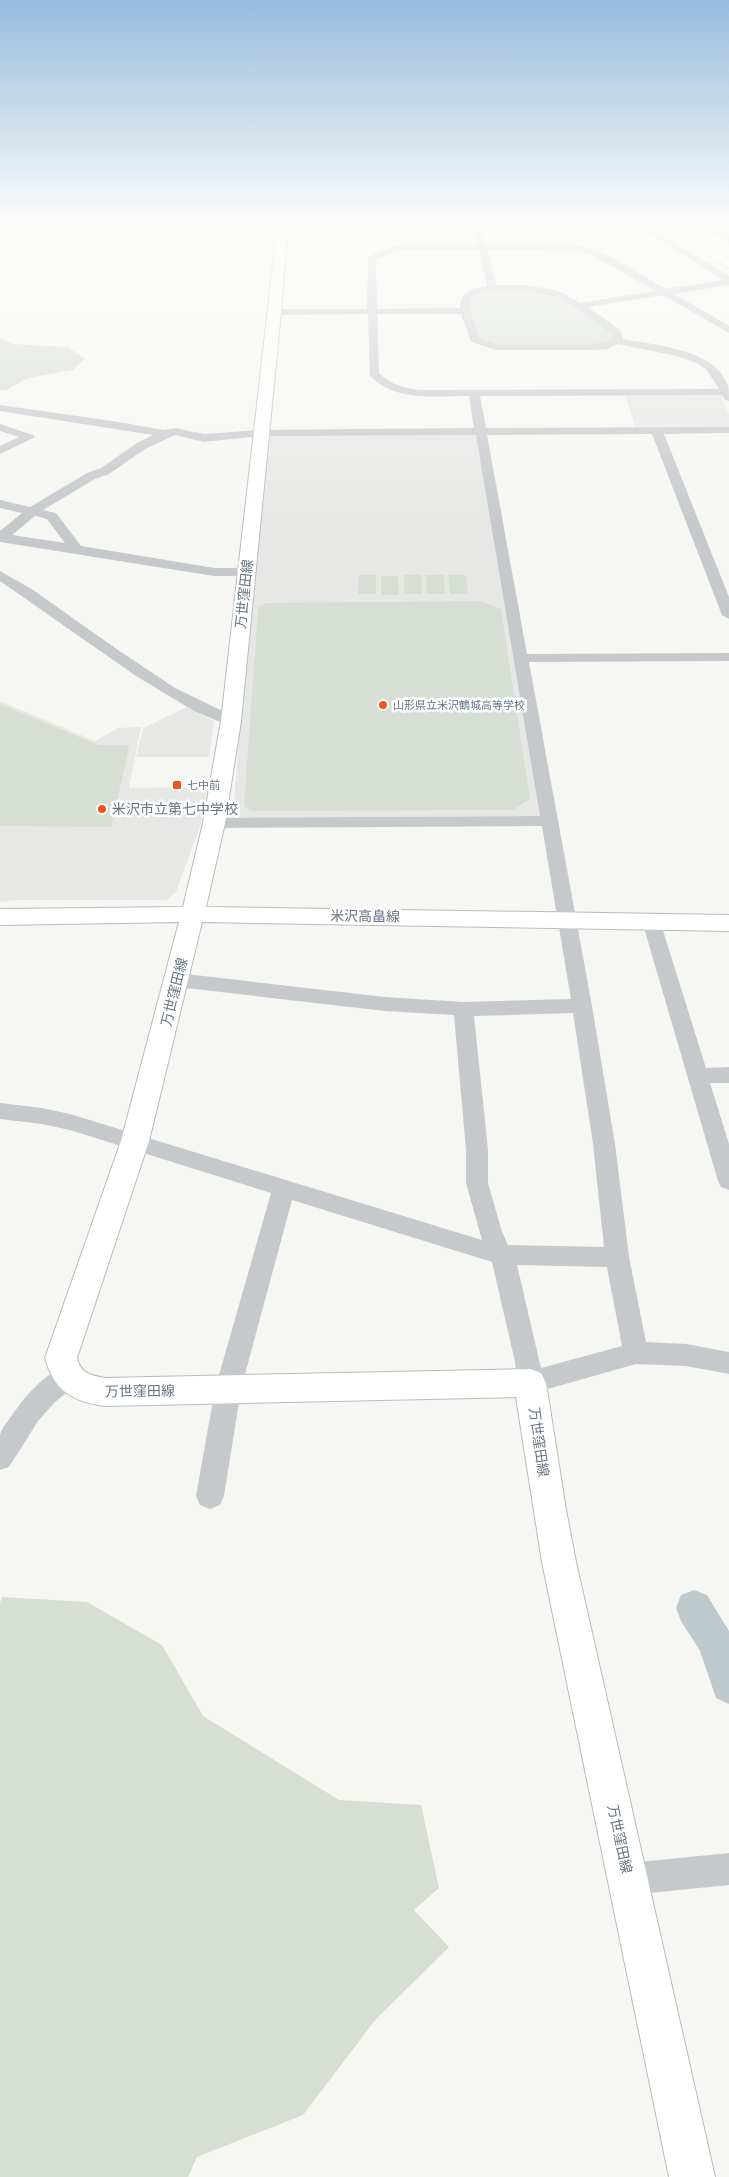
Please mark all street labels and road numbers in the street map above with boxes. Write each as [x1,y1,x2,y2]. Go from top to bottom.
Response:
street label: 万世窪田線 [232,558,257,630]
street label: 米沢高畠線 [330,907,400,926]
street label: 万世窪田線 [158,956,191,1028]
street label: 万世窪田線 [105,1382,175,1401]
street label: 万世窪田線 [525,1406,552,1478]
street label: 万世窪田線 [604,1803,635,1875]

